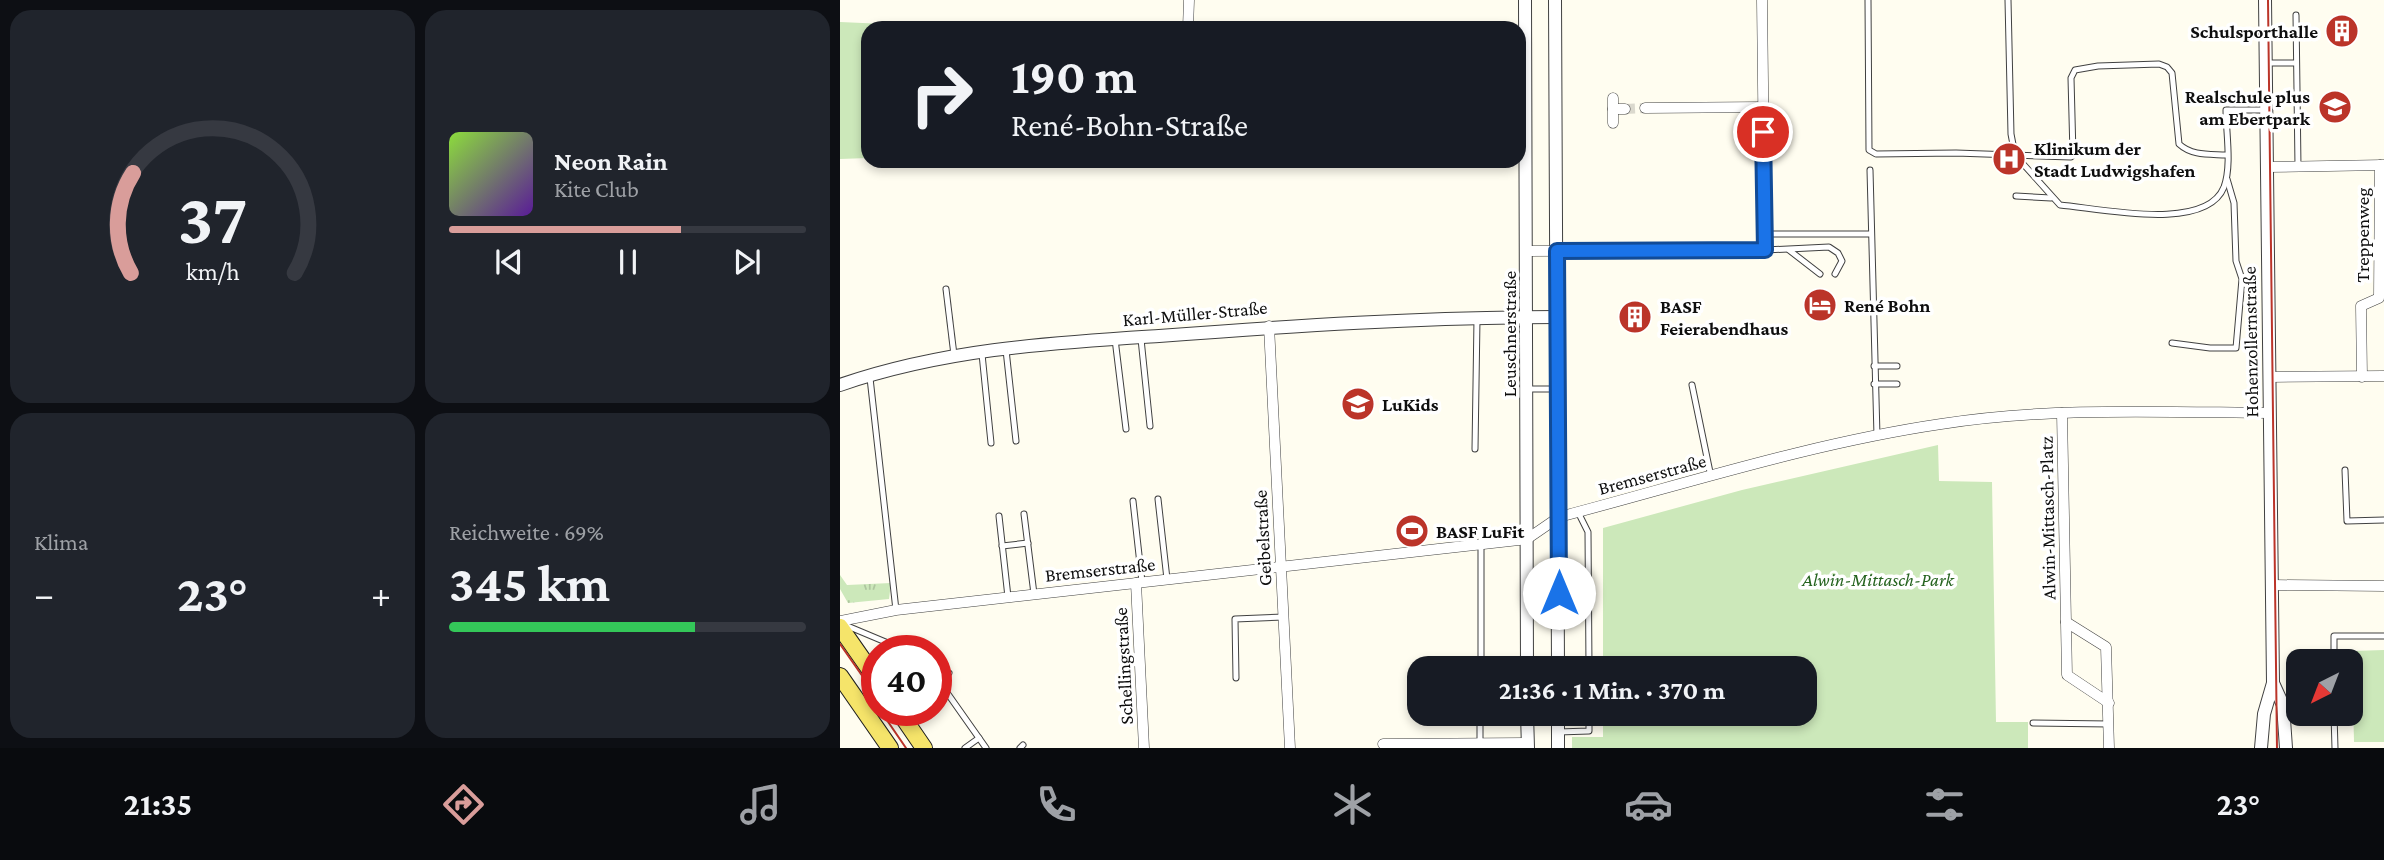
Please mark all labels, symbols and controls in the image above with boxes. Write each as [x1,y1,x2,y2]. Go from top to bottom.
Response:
building icon: Schulsporthalle [2323,12,2361,50]
place label: Schulsporthalle [2190,21,2318,42]
icon: right [896,49,987,140]
text: 190 m [1011,49,1137,104]
place label: Realschule plus am Ebertpark [2185,86,2311,129]
school or university icon: Realschule plus am Ebertpark [2316,88,2354,126]
pin [1733,102,1793,162]
text: René-Bohn-Straße [1011,107,1248,143]
icon: arrive [1744,113,1782,151]
place label: Klinikum der Stadt Ludwigshafen [2034,138,2196,181]
hospital icon: Klinikum der Stadt Ludwigshafen [1990,140,2028,178]
text: Neon Rain [554,147,668,176]
text: Kite Club [554,176,639,202]
text: 37 [178,178,247,259]
street label: Treppenweg [2352,188,2373,282]
icon: previous [490,243,528,281]
icon: pause [609,243,647,281]
icon: next [728,243,766,281]
text: km/h [186,258,239,285]
street label: Hohenzollernstraße [2239,266,2262,418]
street label: Leuschnerstraße [1499,271,1520,397]
hotel icon: René Bohn [1801,286,1839,324]
place label: René Bohn [1844,295,1930,316]
place label: BASF Feierabendhaus [1660,296,1788,339]
street label: Karl-Müller-Straße [1122,297,1268,330]
building icon: BASF Feierabendhaus [1616,298,1654,336]
school or university icon: LuKids [1339,385,1377,423]
place label: LuKids [1382,394,1439,415]
street label: Alwin-Mittasch-Platz [2036,436,2059,600]
street label: Bremserstraße [1596,450,1708,499]
street label: Geibelstraße [1249,489,1276,587]
sports icon: BASF LuFit [1393,512,1431,550]
text: Reichweite · 69% [449,519,604,545]
place label: BASF LuFit [1436,521,1524,542]
text: Klima [34,529,88,555]
street label: Bremserstraße [1044,553,1156,586]
text: 345 km [449,554,610,612]
position arrow [1522,556,1596,630]
text: 23° [177,564,248,622]
park label: Alwin-Mittasch-Park [1801,569,1955,590]
text: − [34,573,54,615]
text: + [371,573,391,615]
street label: Schellingstraße [1110,607,1137,725]
speed limit sign: 40 [861,635,952,726]
north arrow [2286,649,2362,726]
map controls [2286,649,2363,726]
text: 21:36 · 1 Min. · 370 m [1499,676,1725,705]
icon: directions [439,780,488,829]
icon: music [736,780,785,829]
icon: phone [1032,780,1081,829]
icon: climate [1328,780,1377,829]
icon: car [1624,780,1673,829]
icon: filters [1920,780,1969,829]
text: 21:35 [124,786,192,822]
text: 23° [2217,786,2260,822]

